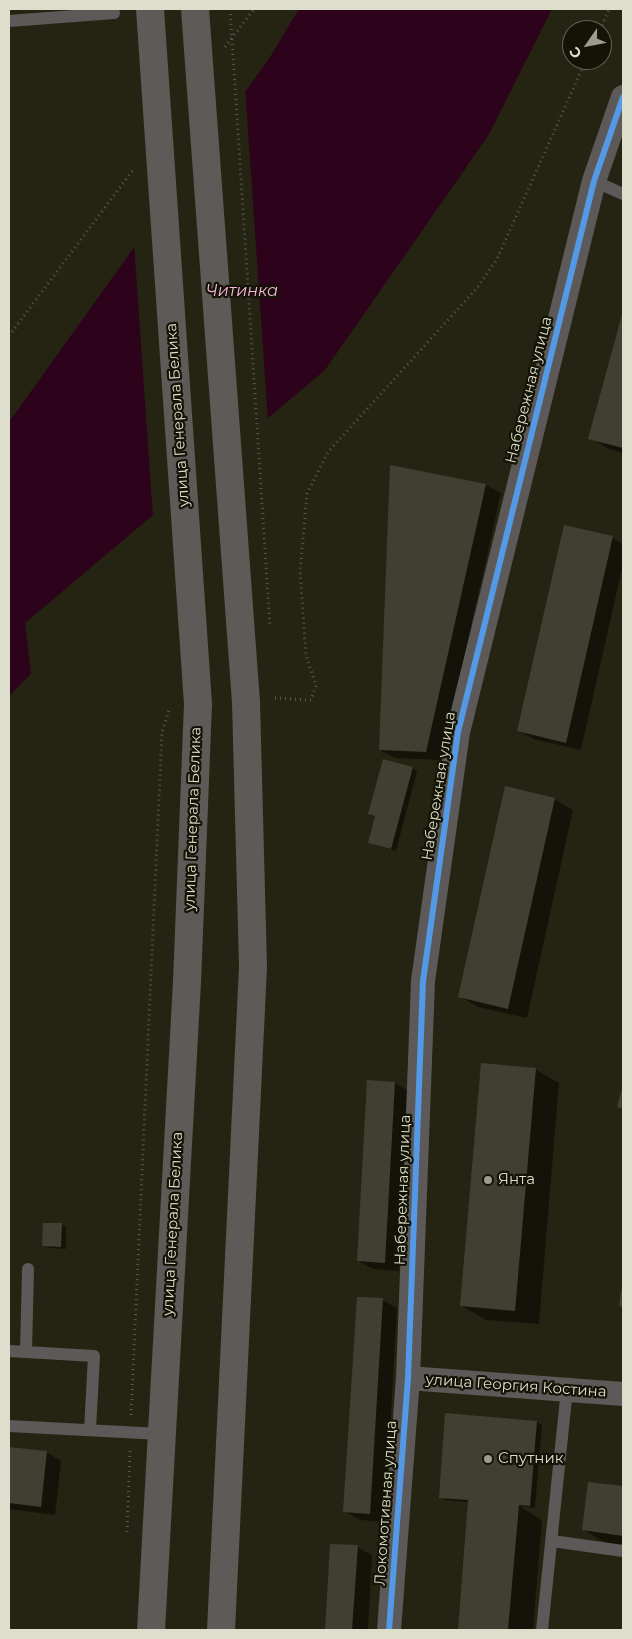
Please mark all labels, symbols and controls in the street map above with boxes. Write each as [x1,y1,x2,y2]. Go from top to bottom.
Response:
north arrow [562,20,612,70]
text: С [565,43,586,62]
water label: Читинка [206,281,278,301]
street label: Набережная улица [502,315,556,465]
street label: улица Генерала Белика [163,322,193,508]
street label: Набережная улица [418,710,460,862]
street label: улица Генерала Белика [181,727,205,911]
street label: Набережная улица [391,1114,415,1266]
street label: улица Генерала Белика [159,1131,187,1317]
place label: Янта [498,1171,535,1189]
marker: Янта [482,1174,494,1186]
street label: улица Георгия Костина [425,1371,607,1401]
street label: Локомотивная улица [371,1420,401,1586]
place label: Спутник [498,1450,563,1468]
marker: Спутник [482,1453,494,1465]

